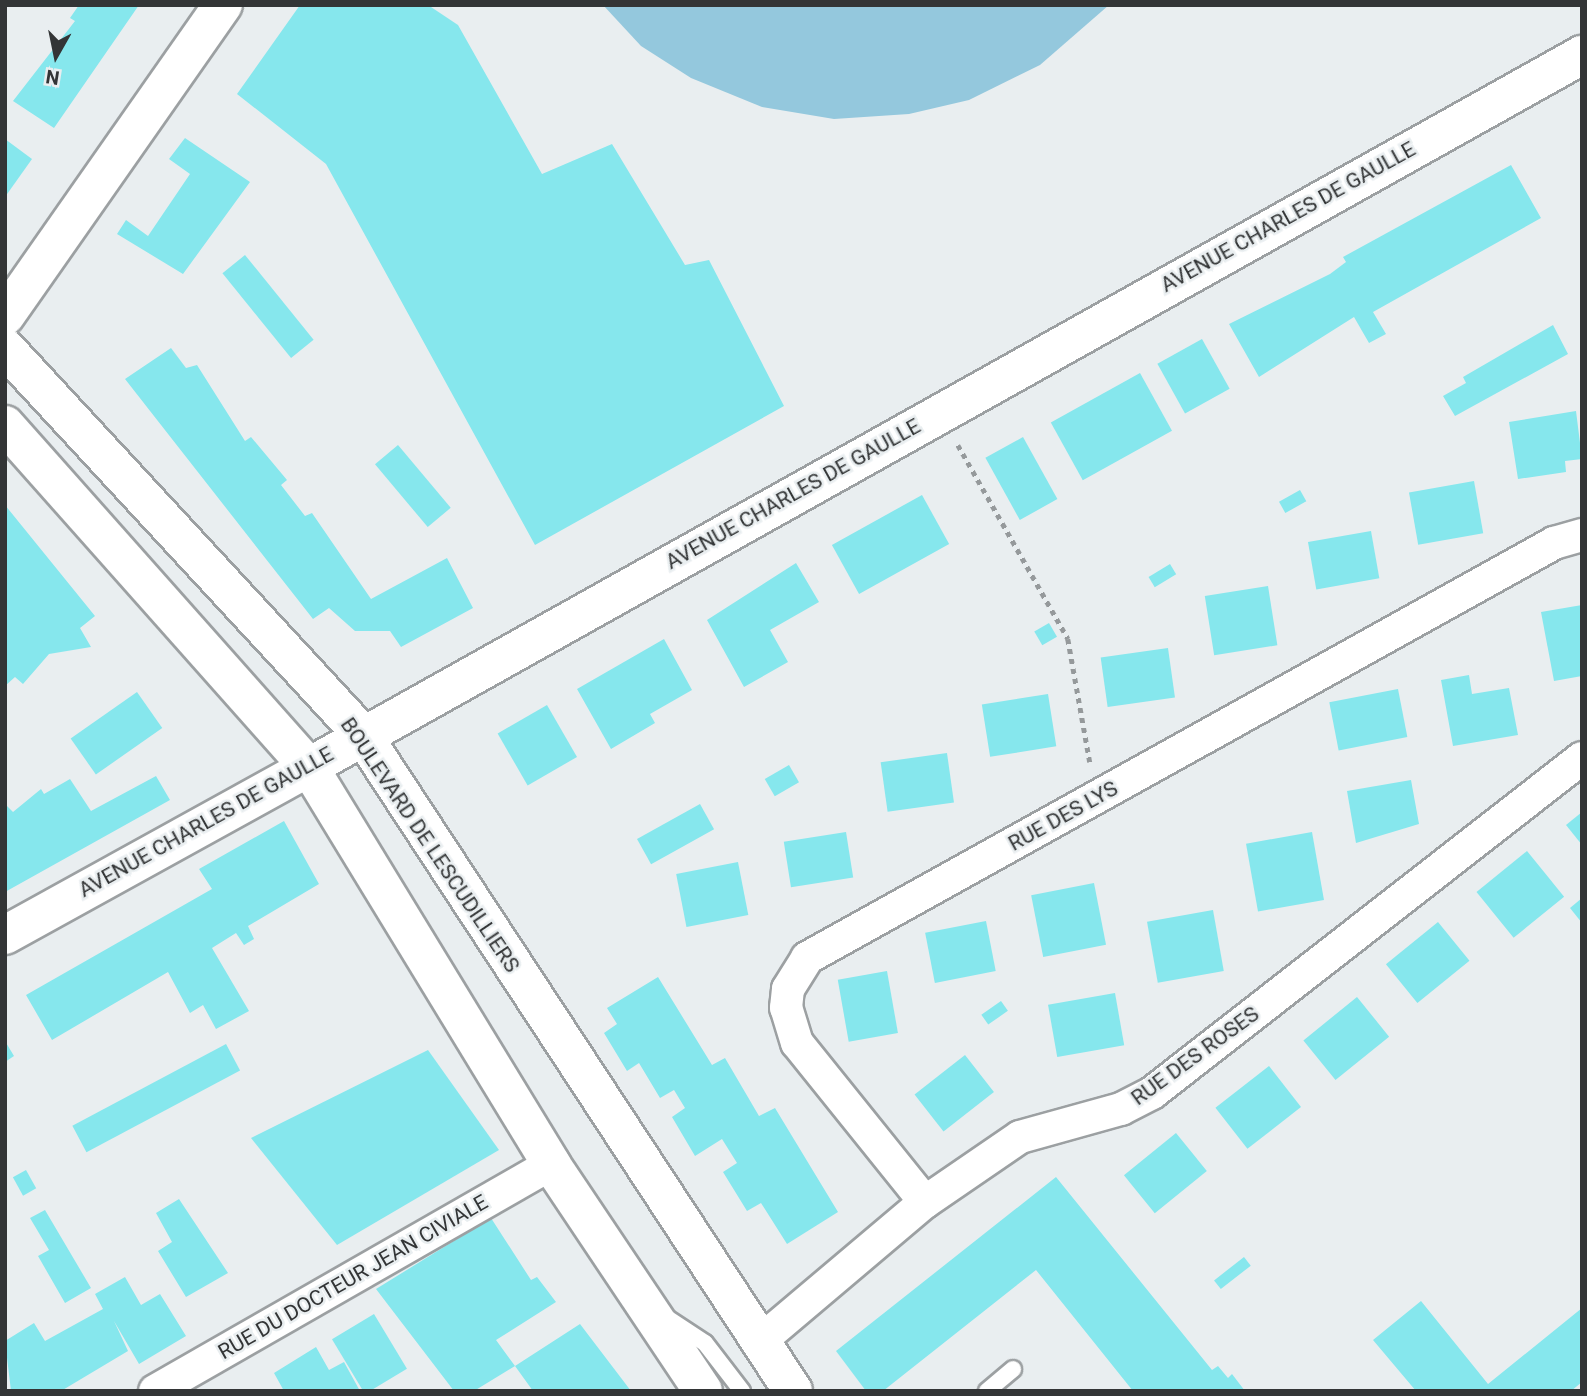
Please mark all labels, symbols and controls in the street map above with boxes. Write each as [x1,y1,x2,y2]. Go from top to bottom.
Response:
north arrow [21,21,91,91]
text: N [44,65,61,90]
street label: AVENUE CHARLES DE GAULLE [1156,136,1420,298]
street label: AVENUE CHARLES DE GAULLE [661,413,925,575]
street label: BOULEVARD DE LESCUDILLIERS [335,713,525,977]
street label: AVENUE CHARLES DE GAULLE [74,741,338,903]
street label: RUE DES LYS [1004,776,1122,856]
street label: RUE DES ROSES [1126,1001,1264,1111]
street label: RUE DU DOCTEUR JEAN CIVIALE [214,1189,492,1365]

